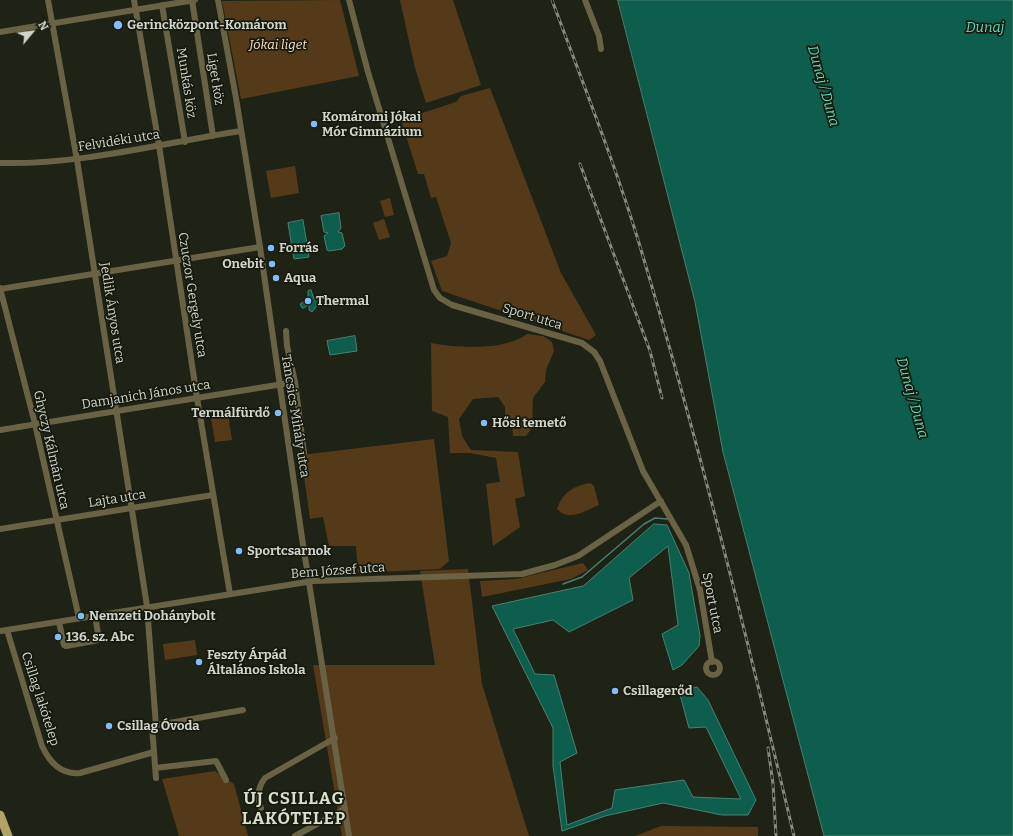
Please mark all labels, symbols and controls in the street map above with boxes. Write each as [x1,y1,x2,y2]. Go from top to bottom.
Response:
north arrow [12,12,52,52]
place label: Gerincközpont-Komárom [127,17,287,33]
text: N [35,19,51,33]
marker: Gerincközpont-Komárom [112,19,124,31]
water label: Dunaj [966,20,1004,36]
park label: Jókai liget [249,37,307,53]
water label: Dunaj / Duna [803,44,843,128]
street label: Munkás köz [173,46,199,120]
street label: Liget köz [203,52,227,106]
place label: Komáromi Jókai Mór Gimnázium [322,109,422,140]
marker: Komáromi Jókai Mór Gimnázium [309,119,319,129]
street label: Felvidéki utca [77,127,161,155]
street label: Czuczor Gergely utca [174,231,210,359]
place label: Forrás [279,240,319,256]
marker: Forrás [266,243,276,253]
place label: Onebit [222,256,264,272]
marker: Onebit [267,259,277,269]
street label: Jedlik Ányos utca [96,261,128,365]
place label: Aqua [284,270,316,286]
marker: Aqua [271,273,281,283]
place label: Thermal [316,293,369,309]
marker: Thermal [303,296,313,306]
street label: Sport utca [500,301,564,333]
street label: Táncsics Mihály utca [278,353,312,479]
water label: Dunaj / Duna [892,356,932,440]
street label: Damjanich János utca [80,377,212,413]
street label: Ghyczy Kálmán utca [30,389,72,511]
place label: Termálfürdő [191,405,270,421]
marker: Termálfürdő [273,408,283,418]
place label: Hősi temető [492,415,567,431]
marker: Hősi temető [479,418,489,428]
street label: Lajta utca [87,487,147,511]
place label: Sportcsarnok [247,543,331,559]
marker: Sportcsarnok [234,546,244,556]
street label: Bem József utca [290,560,386,582]
street label: Sport utca [698,571,726,635]
place label: Nemzeti Dohánybolt [89,608,216,624]
marker: Nemzeti Dohánybolt [76,611,86,621]
place label: 136. sz. Abc [66,629,134,645]
marker: 136. sz. Abc [53,632,63,642]
place label: Feszty Árpád Általános Iskola [207,647,305,678]
street label: Csillag lakótelep [17,650,63,748]
marker: Feszty Árpád Általános Iskola [194,657,204,667]
place label: Csillagerőd [623,683,692,699]
marker: Csillagerőd [610,686,620,696]
place label: Csillag Óvoda [117,718,200,734]
marker: Csillag Óvoda [104,721,114,731]
district label: ÚJ CSILLAG LAKÓTELEP [242,789,346,829]

